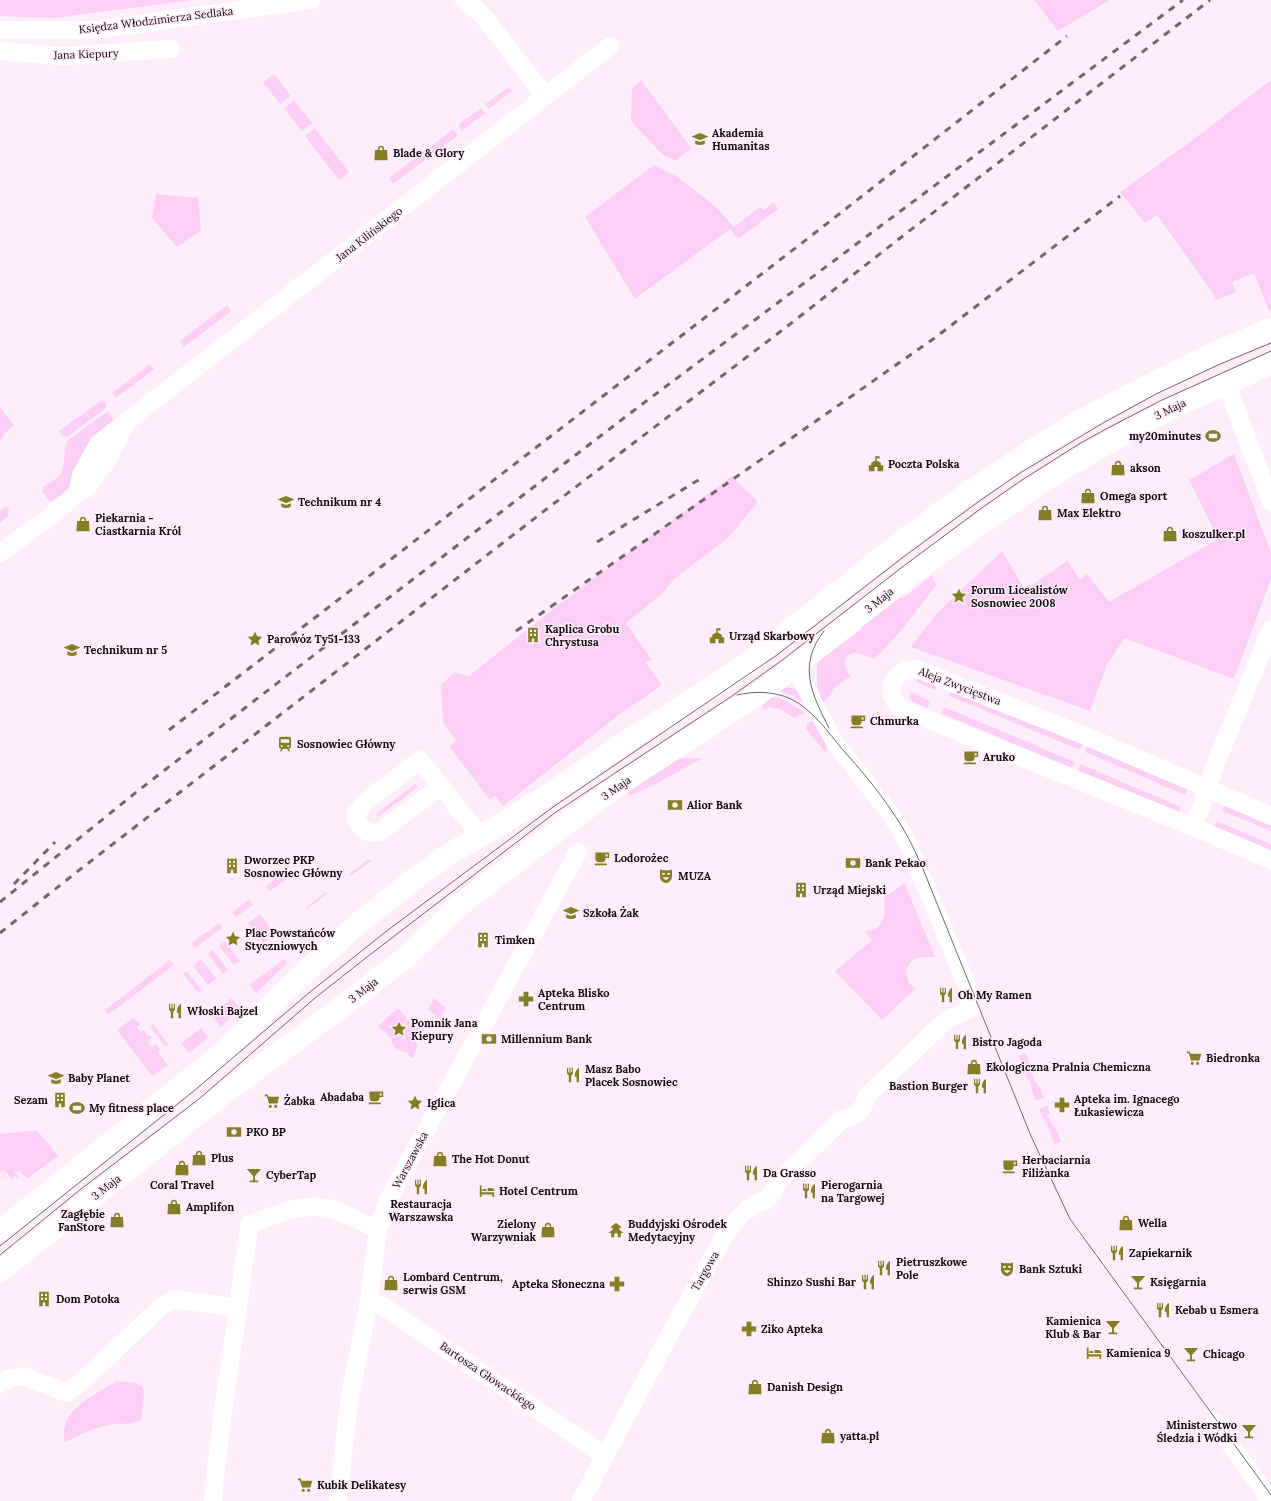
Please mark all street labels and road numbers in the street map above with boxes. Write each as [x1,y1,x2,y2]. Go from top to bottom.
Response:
street label: Księdza Włodzimierza Sedlaka [78,4,234,36]
street label: Jana Kiepury [52,46,119,62]
street label: Jana Kilińskiego [332,204,405,265]
street label: 3 Maja [1152,395,1188,423]
street label: 3 Maja [862,584,897,616]
street label: Aleja Zwycięstwa [916,663,1004,708]
street label: 3 Maja [598,773,634,803]
street label: 3 Maja [346,974,381,1006]
street label: Warszawska [389,1129,431,1191]
street label: 3 Maja [89,1171,124,1203]
street label: Targowa [688,1248,722,1294]
street label: Bartosza Głowackiego [437,1339,539,1413]

